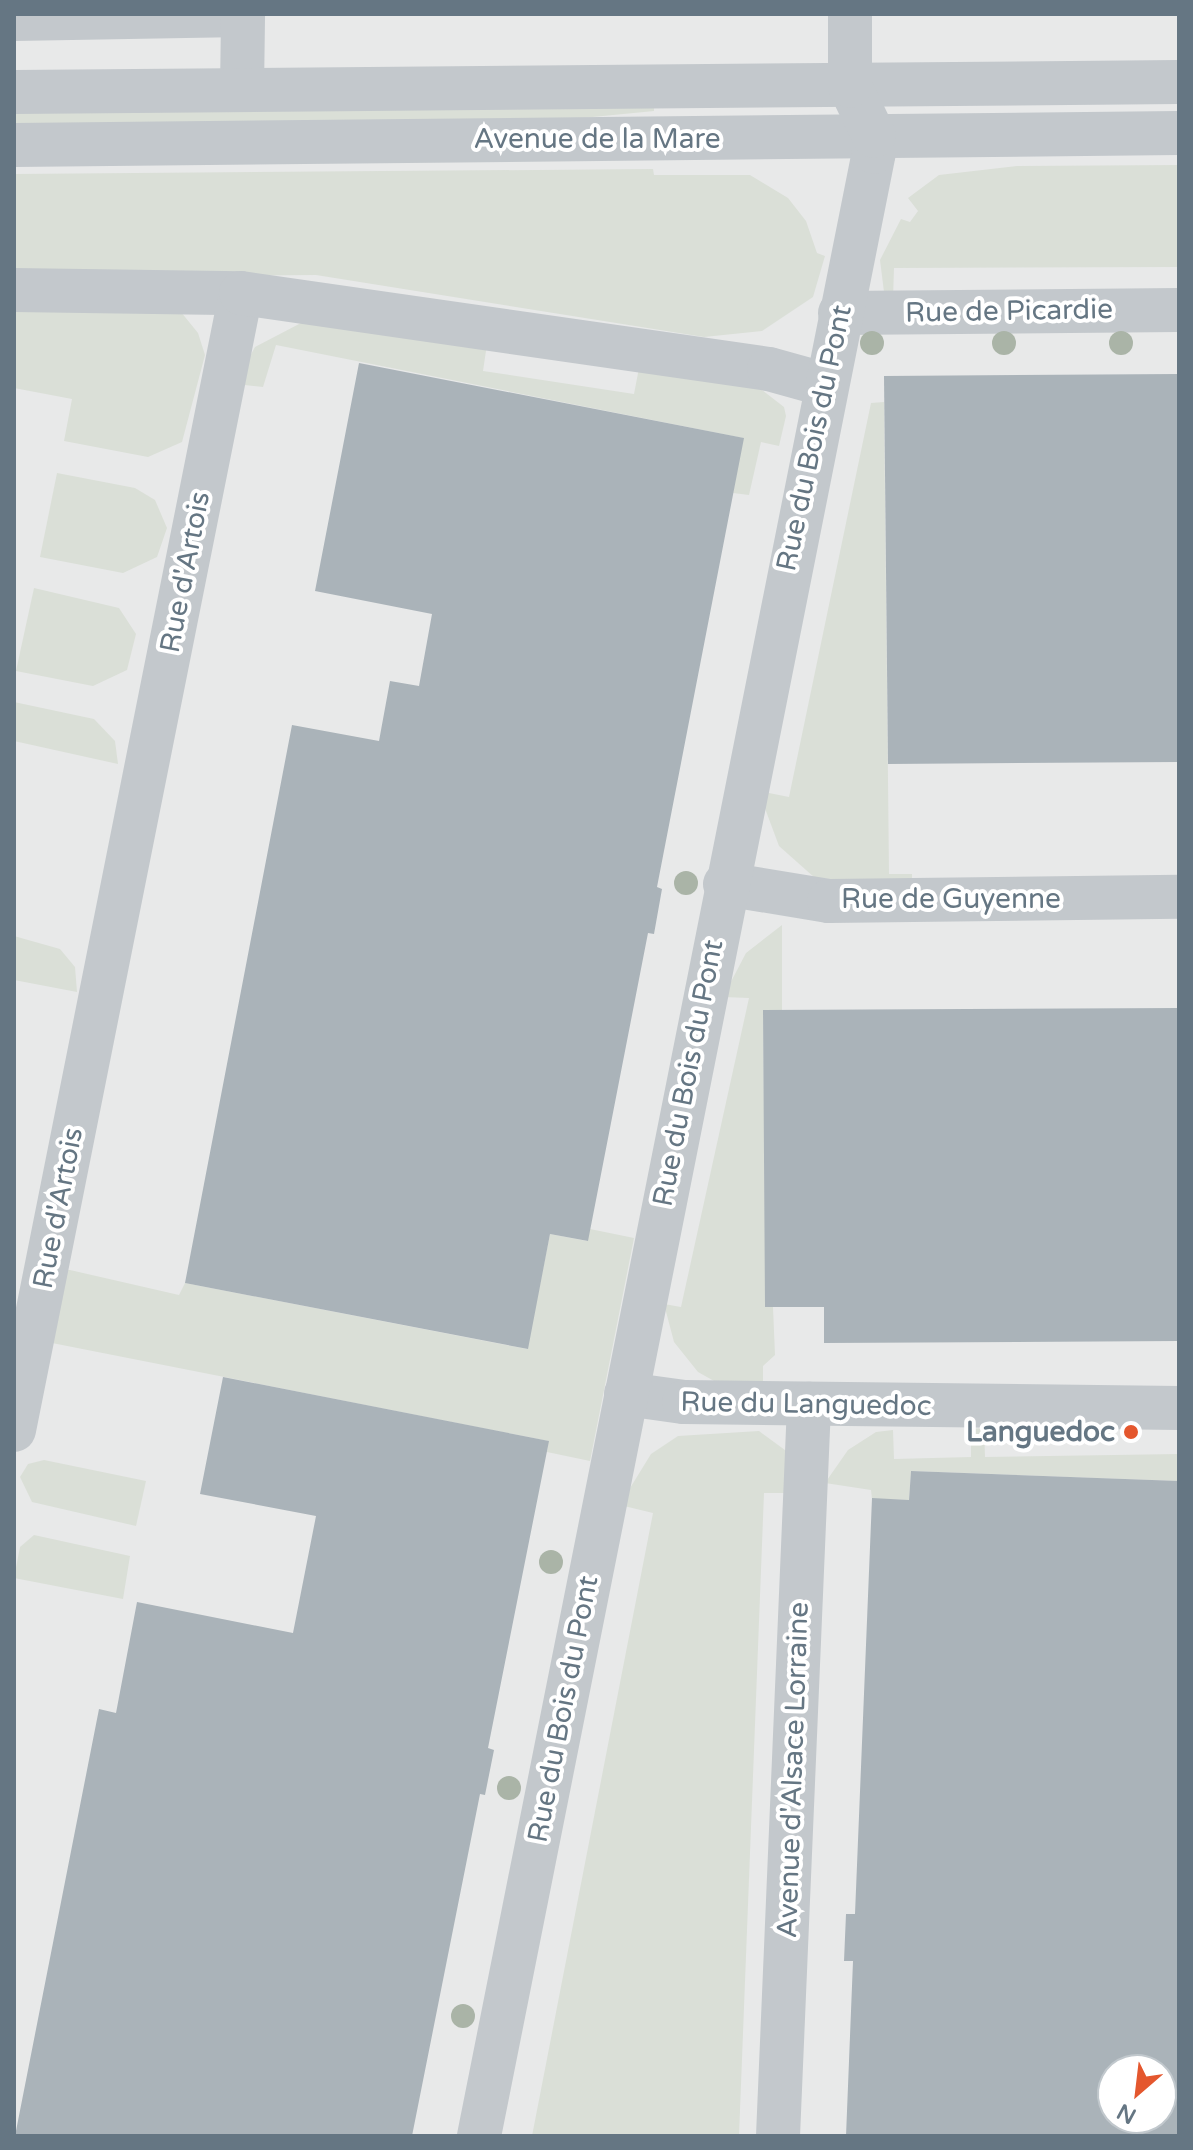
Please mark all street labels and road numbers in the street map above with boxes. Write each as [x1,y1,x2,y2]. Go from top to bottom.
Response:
street label: Avenue de la Mare [473,122,721,156]
street label: Rue de Picardie [905,292,1113,330]
street label: Rue du Bois du Pont [769,302,859,574]
street label: Rue d'Artois [153,489,217,655]
street label: Rue de Guyenne [841,882,1061,916]
street label: Rue du Bois du Pont [646,937,730,1209]
street label: Rue d'Artois [26,1125,90,1291]
street label: Rue du Languedoc [680,1385,932,1423]
street label: Rue du Bois du Pont [521,1573,605,1845]
street label: Avenue d'Alsace Lorraine [770,1601,816,1939]

